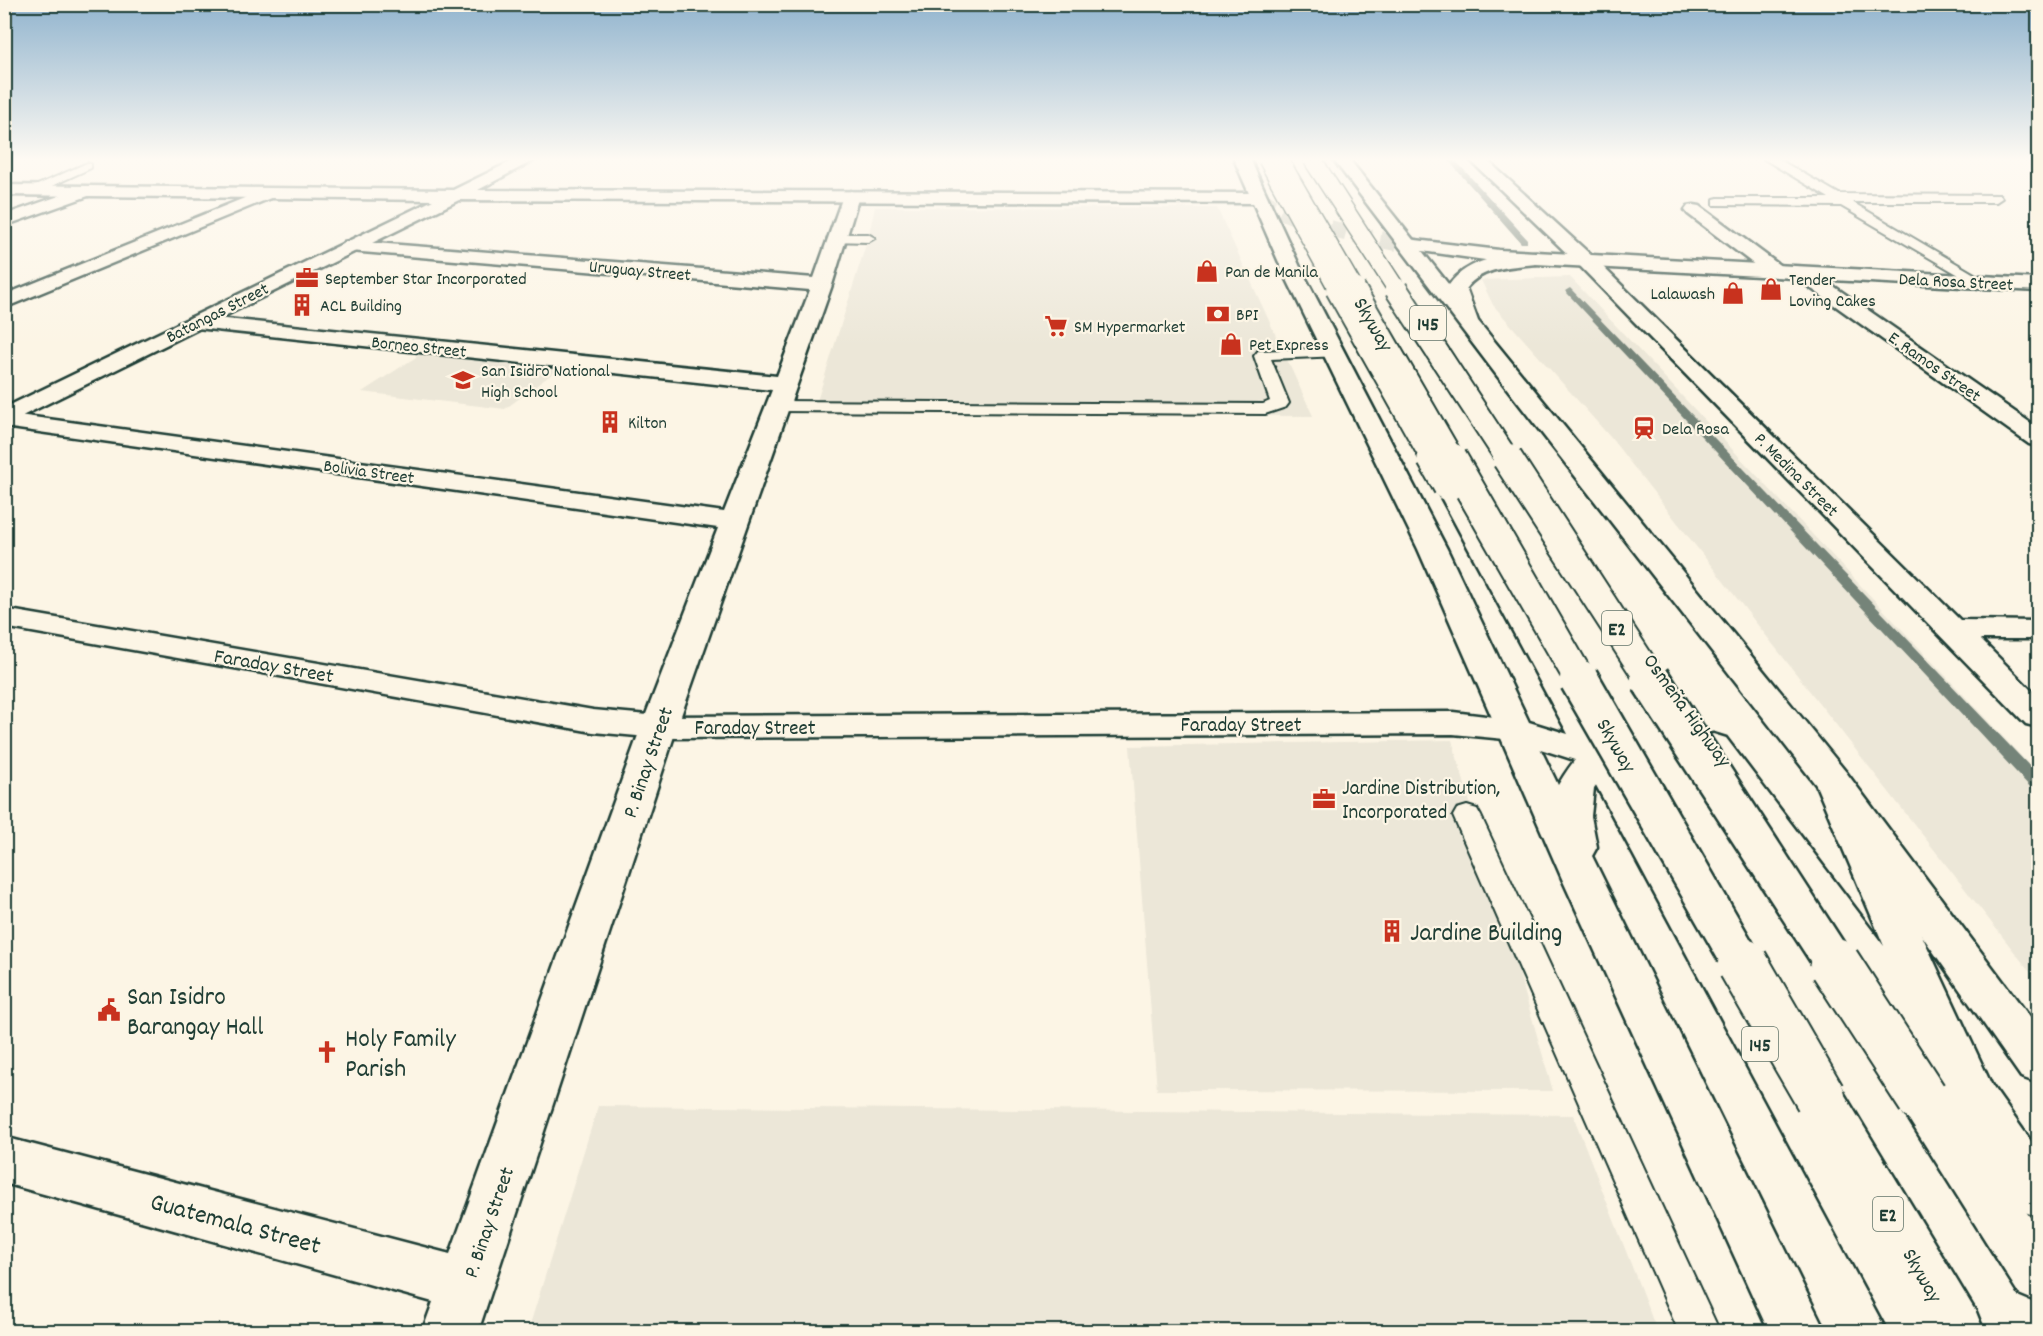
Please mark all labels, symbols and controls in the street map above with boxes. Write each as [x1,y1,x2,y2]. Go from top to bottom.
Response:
street label: Uruguay Street [588,256,692,289]
shop icon: Pan de Manila [1194,258,1220,284]
place label: Pan de Manila [1225,261,1318,286]
office icon: September Star Incorporated [294,265,320,291]
place label: September Star Incorporated [325,268,527,293]
street label: Dela Rosa Street [1898,268,2014,299]
place label: Tender Loving Cakes [1789,269,1876,315]
shop icon: Tender Loving Cakes [1758,276,1784,302]
street label: Batangas Street [163,277,274,351]
shop icon: Lalawash [1720,280,1746,306]
place label: Lalawash [1651,283,1715,308]
building icon: ACL Building [289,292,315,318]
street label: Skyway [1344,293,1399,359]
place label: ACL Building [320,295,402,320]
bank icon: BPI [1205,301,1231,327]
place label: BPI [1236,304,1259,329]
road number: 145 [1410,306,1446,340]
supermarket icon: SM Hypermarket [1043,313,1069,339]
place label: SM Hypermarket [1074,316,1186,341]
street label: E. Ramos Street [1882,327,1985,410]
street label: Borneo Street [370,331,468,366]
shop icon: Pet Express [1218,331,1244,357]
place label: Pet Express [1249,334,1329,359]
place label: San Isidro National High School [481,360,611,406]
school or university icon: San Isidro National High School [450,367,476,393]
building icon: Kilton [597,409,623,435]
place label: Kilton [628,412,667,437]
station icon: Dela Rosa [1631,415,1657,441]
place label: Dela Rosa [1662,418,1729,443]
street label: P. Medina Street [1747,428,1843,524]
street label: Bolivia Street [322,455,416,492]
road number: E2 [1602,611,1632,645]
street label: Faraday Street [211,643,336,693]
street label: Osmeña Highway [1634,649,1737,775]
street label: P. Binay Street [617,703,683,822]
street label: Faraday Street [1181,712,1302,742]
street label: Skyway [1587,714,1642,780]
street label: Faraday Street [695,715,816,745]
place label: Jardine Distribution, Incorporated [1342,775,1500,829]
office icon: Jardine Distribution, Incorporated [1311,786,1337,812]
place label: Jardine Building [1410,916,1563,953]
building icon: Jardine Building [1379,918,1405,944]
place label: San Isidro Barangay Hall [127,980,263,1047]
public building icon: San Isidro Barangay Hall [96,997,122,1023]
place label: Holy Family Parish [345,1022,456,1089]
road number: 145 [1742,1027,1778,1061]
church icon: Holy Family Parish [314,1039,340,1065]
street label: P. Binay Street [458,1163,524,1282]
street label: Guatemala Street [146,1185,325,1266]
road number: E2 [1873,1197,1903,1231]
street label: Skyway [1893,1244,1948,1310]

